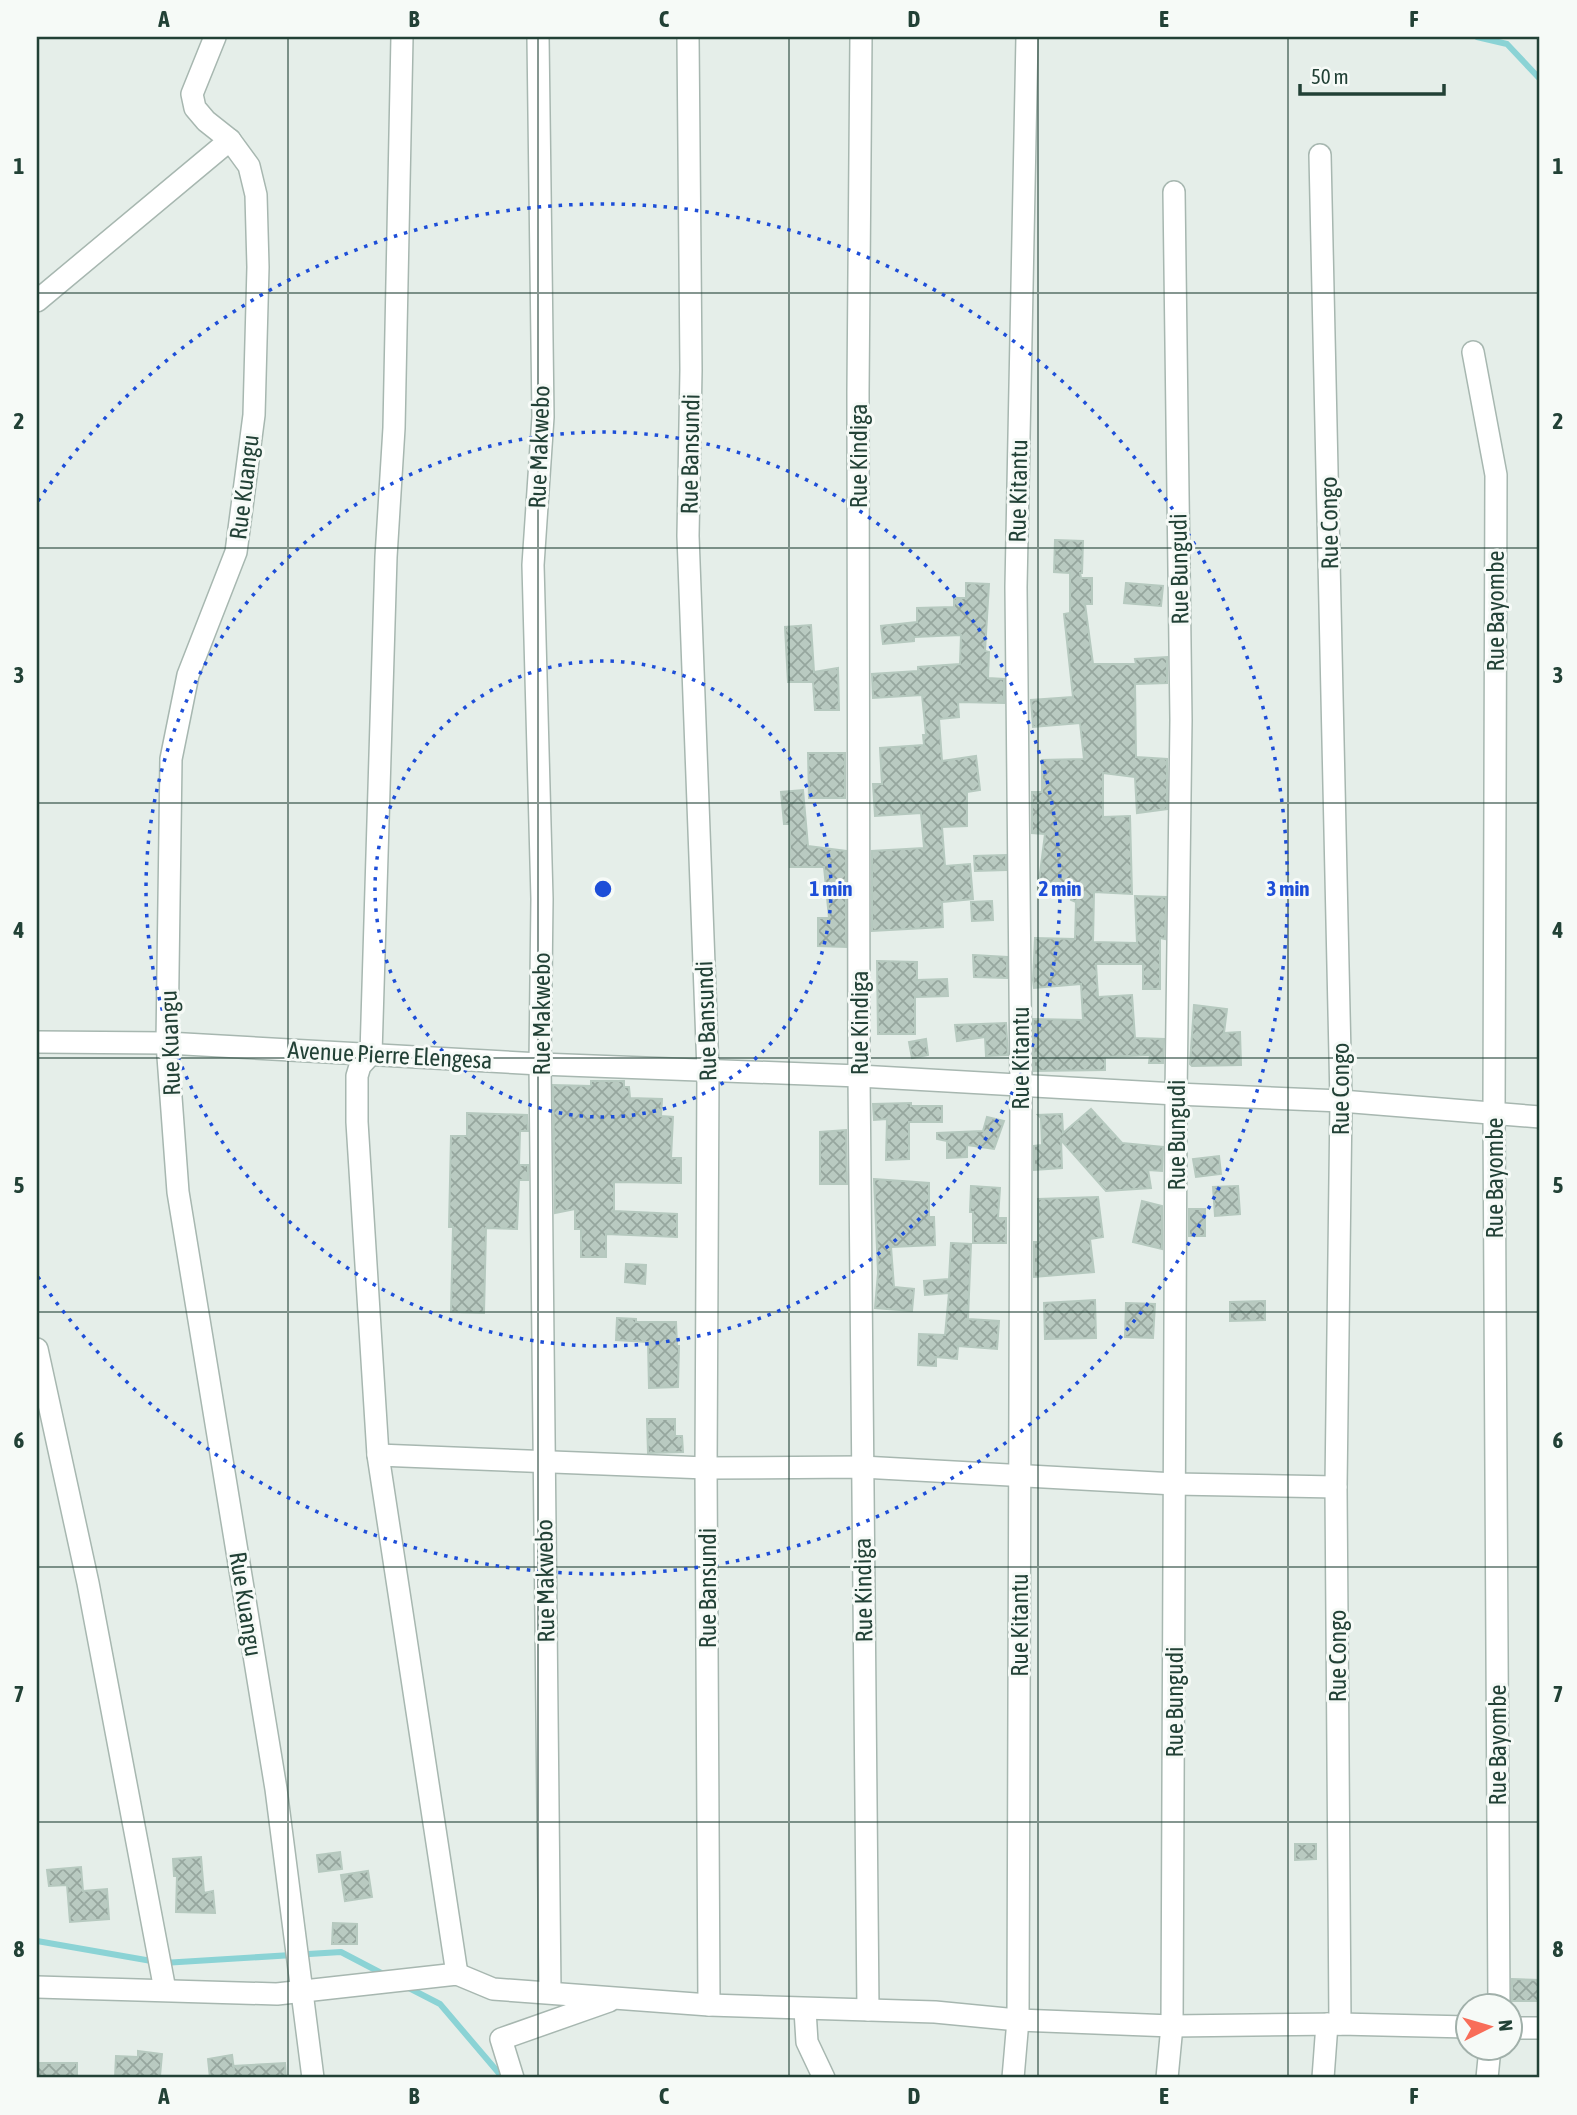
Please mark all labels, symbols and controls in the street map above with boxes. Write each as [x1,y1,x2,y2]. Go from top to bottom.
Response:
text: A [157,6,170,32]
text: B [409,6,420,32]
text: C [659,6,670,32]
text: D [908,6,921,32]
text: E [1159,6,1169,32]
text: F [1409,6,1419,32]
scale bar [1300,52,1444,96]
text: 50 m [1311,64,1349,88]
text: 1 [14,153,25,179]
text: 1 [1553,153,1564,179]
street label: Rue Makwebo [523,385,555,509]
street label: Rue Bansundi [675,393,705,515]
street label: Rue Kindiga [845,404,872,508]
text: 2 [14,408,24,434]
text: 2 [1553,408,1563,434]
street label: Rue Kuangu [224,433,264,541]
street label: Rue Kitantu [1004,439,1032,543]
street label: Rue Congo [1315,476,1343,570]
street label: Rue Bungudi [1165,513,1193,625]
street label: Rue Bayombe [1482,551,1509,671]
text: 3 [14,662,24,688]
text: 3 [1553,662,1563,688]
text: 1 min [810,876,852,900]
text: 2 min [1039,876,1081,900]
text: 3 min [1267,876,1309,900]
centre of rings [591,877,615,901]
text: 4 [13,917,25,943]
text: 4 [1552,917,1564,943]
street label: Rue Makwebo [528,952,555,1076]
street label: Rue Bansundi [690,960,722,1082]
street label: Rue Kindiga [846,971,873,1075]
street label: Rue Kuangu [155,990,185,1096]
street label: Rue Kitantu [1007,1006,1034,1110]
street label: Avenue Pierre Elengesa [287,1036,493,1074]
street label: Rue Congo [1327,1043,1354,1135]
street label: Rue Bungudi [1163,1079,1190,1191]
street label: Rue Bayombe [1481,1118,1508,1238]
text: 5 [14,1172,25,1198]
text: 5 [1553,1172,1564,1198]
text: 6 [14,1427,25,1453]
text: 6 [1553,1427,1564,1453]
street label: Rue Makwebo [530,1519,560,1643]
street label: Rue Bansundi [694,1528,721,1648]
street label: Rue Kindiga [849,1537,877,1643]
street label: Rue Kuangu [224,1550,268,1658]
street label: Rue Kitantu [1006,1573,1033,1677]
street label: Rue Congo [1324,1610,1351,1702]
street label: Rue Bungudi [1161,1646,1188,1758]
text: 7 [14,1681,24,1707]
text: 7 [1553,1681,1563,1707]
street label: Rue Bayombe [1484,1685,1511,1805]
text: 8 [14,1936,25,1962]
text: 8 [1553,1936,1564,1962]
north arrow [1454,1993,1524,2062]
text: N [1494,2019,1517,2032]
text: A [157,2083,170,2109]
text: B [409,2083,420,2109]
text: C [659,2083,670,2109]
text: D [908,2083,921,2109]
text: E [1159,2083,1169,2109]
text: F [1409,2083,1419,2109]

